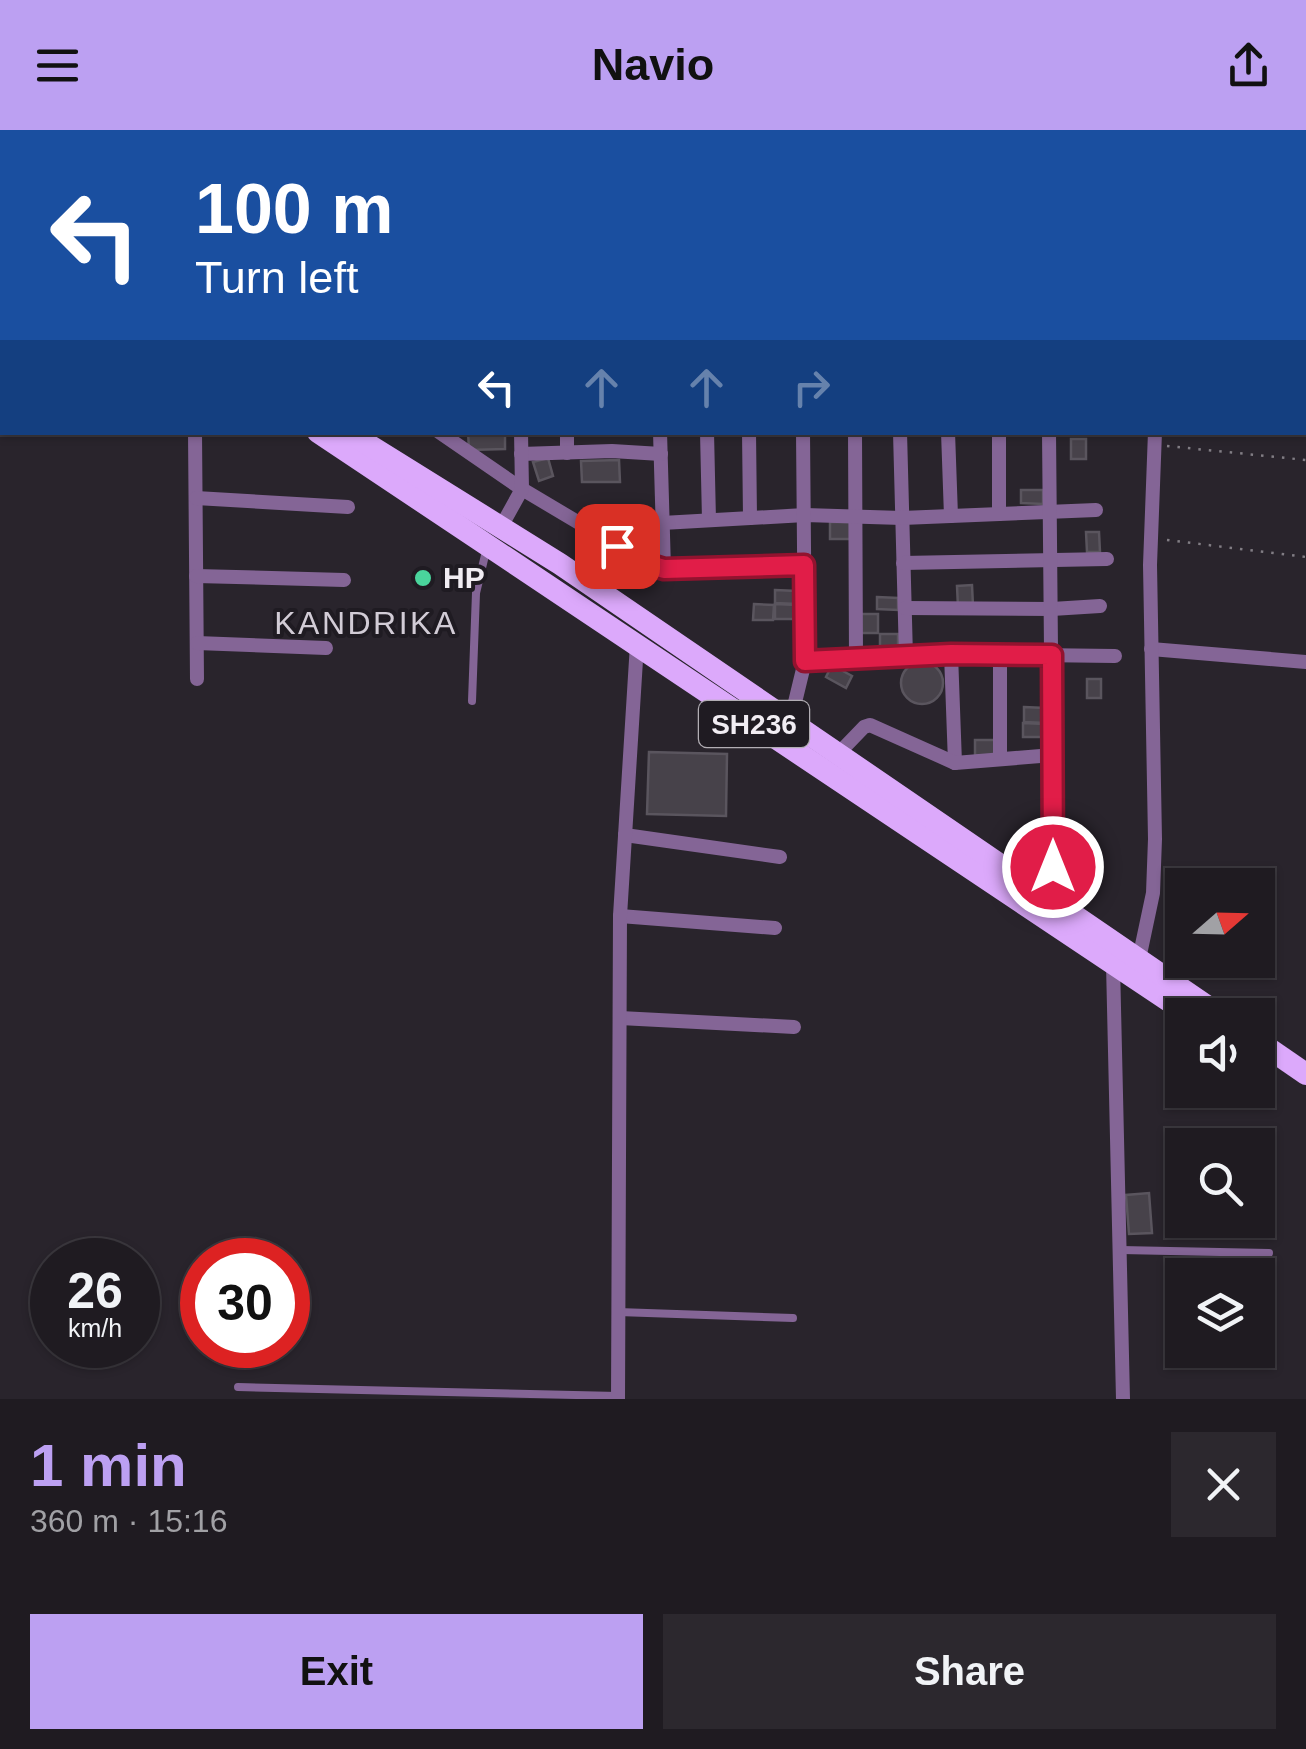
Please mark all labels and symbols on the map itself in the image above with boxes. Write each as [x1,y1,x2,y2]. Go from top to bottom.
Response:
pin [575,504,660,589]
place label: HP [443,561,485,594]
marker: HP [412,567,434,589]
district label: KANDRIKA [274,605,458,641]
road number: SH236 [699,701,809,747]
position arrow [1001,815,1105,919]
north arrow [1165,868,1275,978]
speed limit sign: 30 [180,1238,310,1368]

